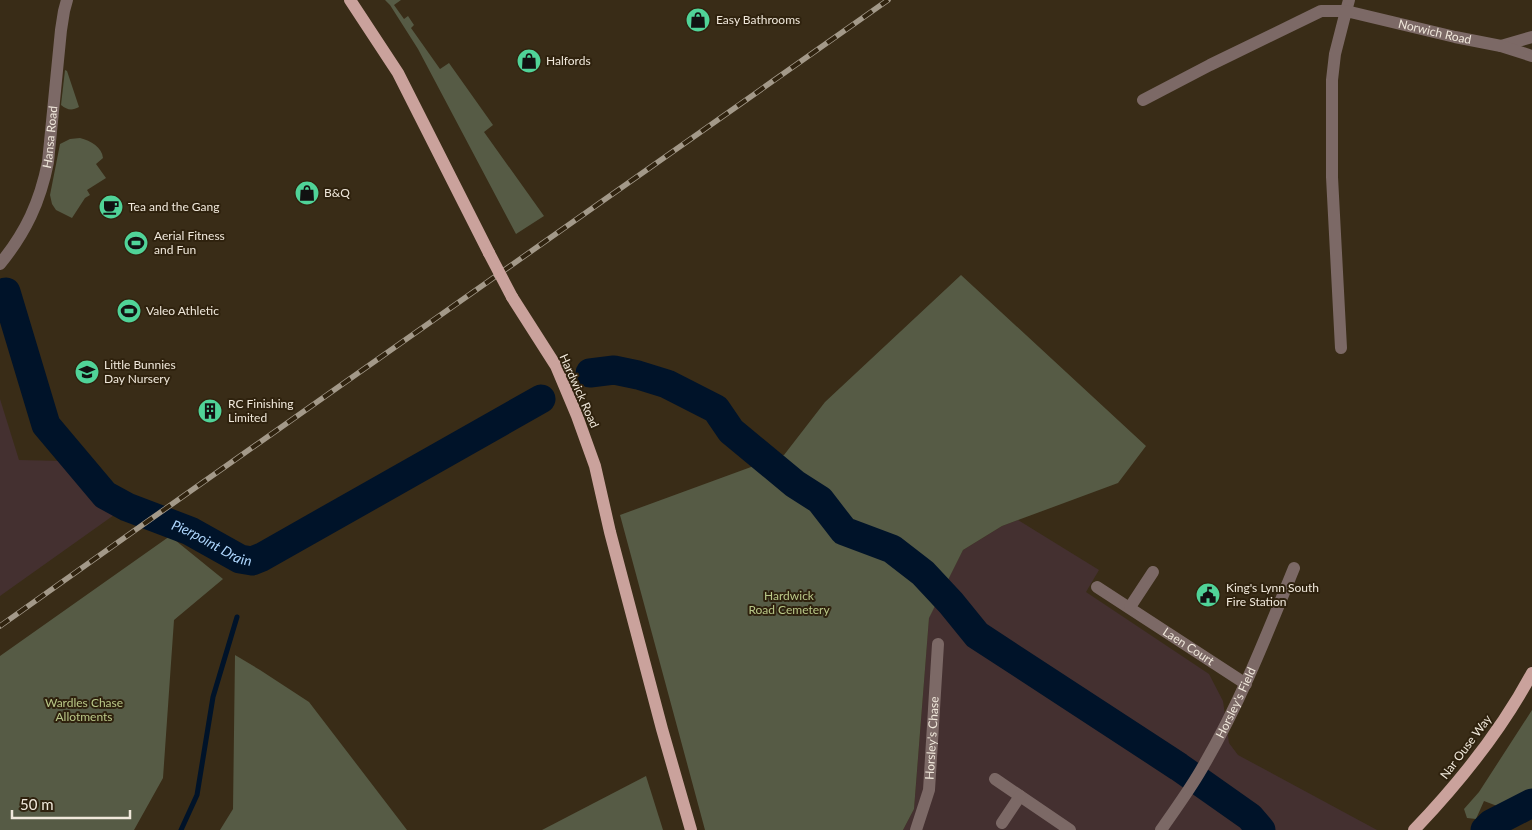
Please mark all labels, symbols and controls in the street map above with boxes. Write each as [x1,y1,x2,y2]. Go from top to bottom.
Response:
shop icon: Easy Bathrooms [685,7,711,33]
place label: Easy Bathrooms [716,12,800,27]
street label: Norwich Road [1397,16,1473,47]
shop icon: Halfords [516,48,542,74]
place label: Halfords [546,53,591,68]
street label: Hansa Road [39,105,60,170]
shop icon: B&Q [294,180,320,206]
place label: B&Q [324,185,350,200]
cafe icon: Tea and the Gang [98,194,124,220]
place label: Tea and the Gang [128,199,219,214]
place label: Aerial Fitness and Fun [154,228,225,257]
sports icon: Aerial Fitness and Fun [123,230,149,256]
sports icon: Valeo Athletic [116,298,142,324]
place label: Valeo Athletic [146,303,219,318]
street label: Hardwick Road [556,351,603,430]
place label: Little Bunnies Day Nursery [104,357,176,386]
school or university icon: Little Bunnies Day Nursery [74,359,100,385]
place label: RC Finishing Limited [228,396,293,425]
building icon: RC Finishing Limited [197,398,223,424]
water label: Pierpoint Drain [169,516,253,569]
place label: King's Lynn South Fire Station [1226,580,1319,609]
public building icon: King's Lynn South Fire Station [1195,582,1221,608]
park label: Hardwick Road Cemetery [748,588,830,617]
street label: Laen Court [1160,624,1218,669]
street label: Horsley's Field [1212,665,1259,741]
park label: Wardles Chase Allotments [45,695,123,724]
street label: Horsley's Chase [922,696,942,780]
street label: Nar Ouse Way [1437,711,1495,782]
scale bar [12,788,130,820]
text: 50 m [20,795,54,813]

